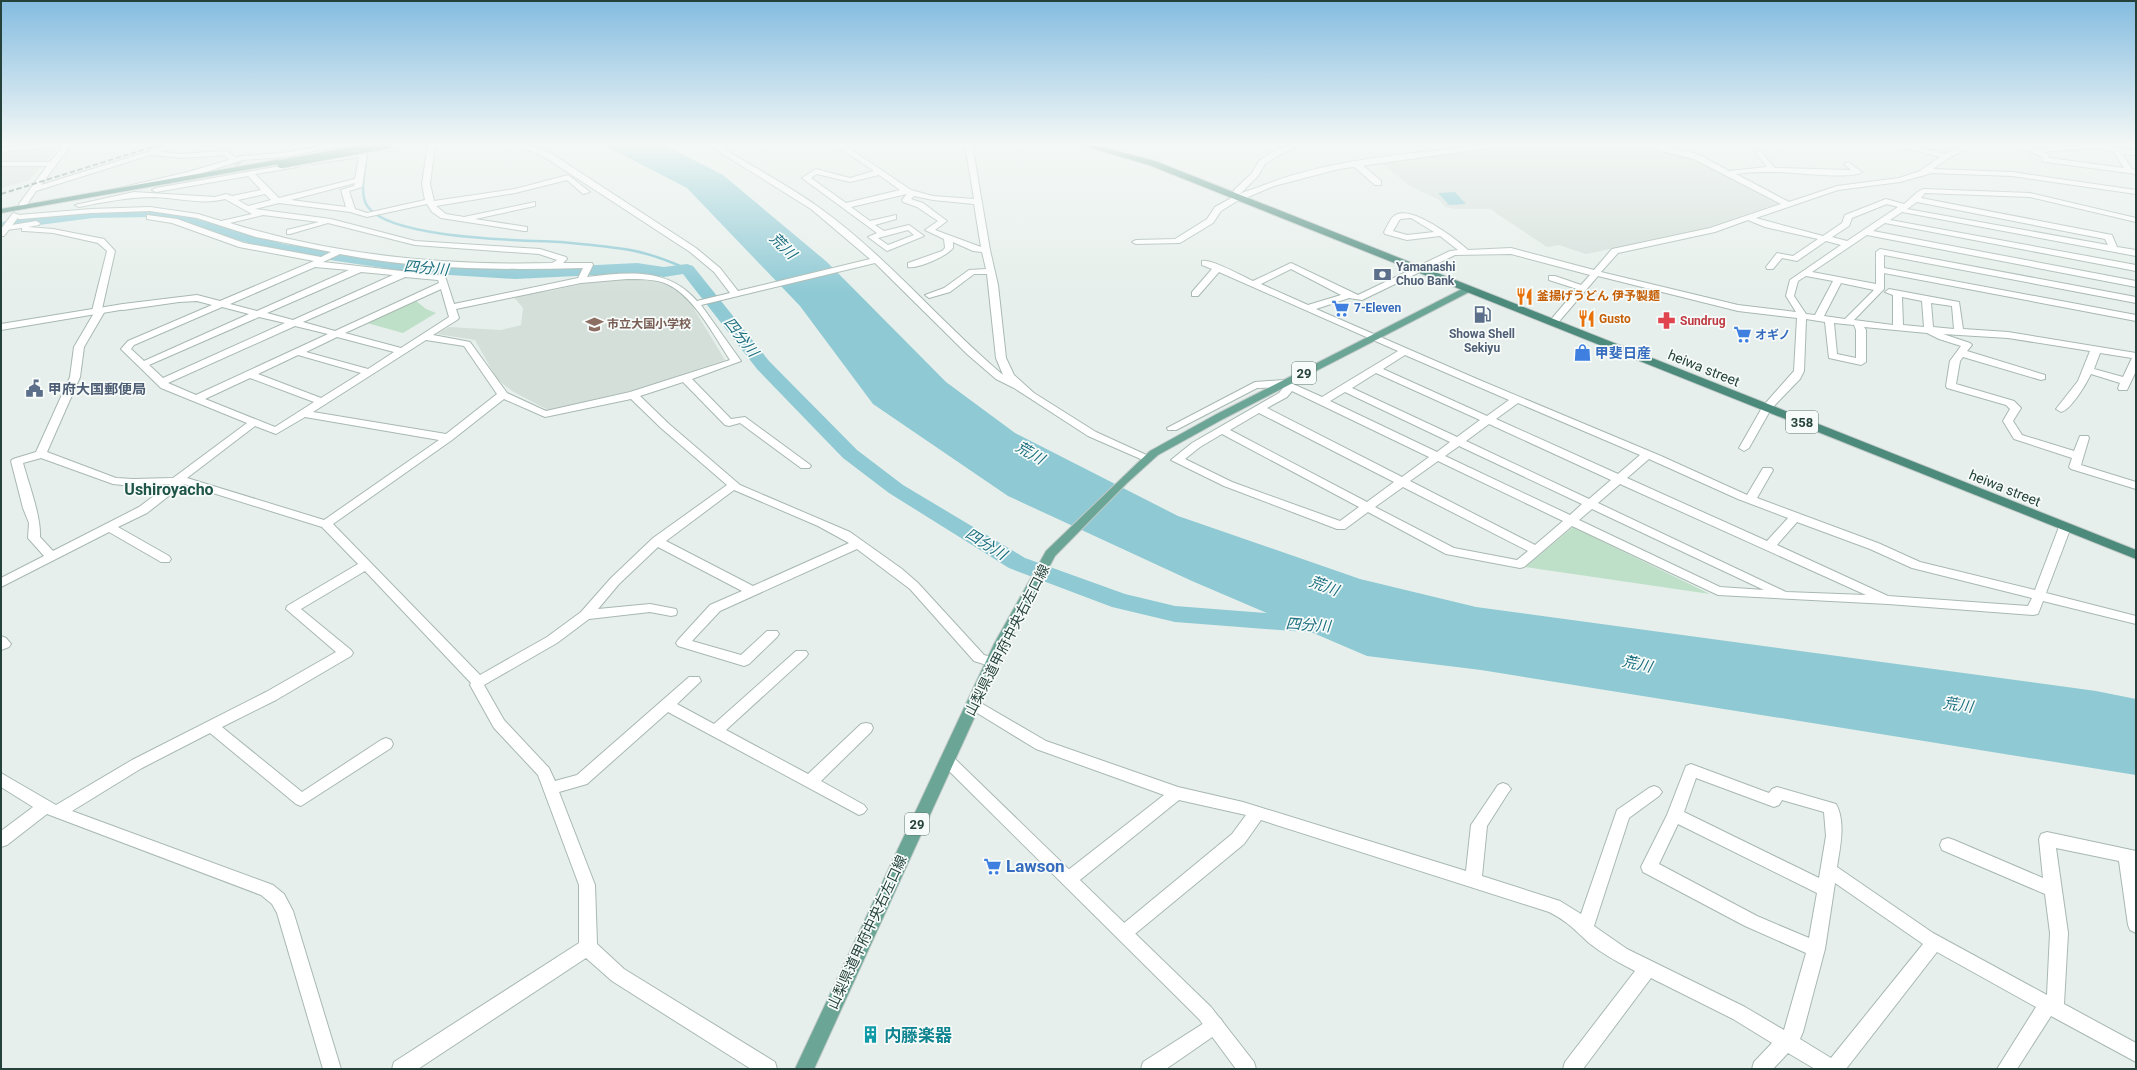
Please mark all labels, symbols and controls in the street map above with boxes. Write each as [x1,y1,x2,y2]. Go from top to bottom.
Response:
water label: 荒川 [766,229,801,264]
water label: 四分川 [403,257,451,279]
place label: Yamanashi Chuo Bank [1396,260,1456,288]
bank icon: Yamanashi Chuo Bank [1373,264,1393,284]
restaurant icon: 釜揚げうどん 伊予製麺 [1514,286,1534,306]
place label: 釜揚げうどん 伊予製麺 [1537,289,1660,303]
supermarket icon: 7-Eleven [1331,298,1351,318]
place label: 7-Eleven [1354,301,1401,315]
fuel station icon: Showa Shell Sekiyu [1472,305,1492,325]
restaurant icon: Gusto [1576,309,1596,329]
pharmacy icon: Sundrug [1657,311,1677,331]
place label: Gusto [1599,312,1631,326]
school or university icon: 市立大国小学校 [584,314,604,334]
water label: 四分川 [720,314,763,362]
place label: Sundrug [1680,314,1726,328]
place label: 市立大国小学校 [607,317,691,331]
supermarket icon: オギノ [1732,325,1752,345]
place label: Showa Shell Sekiyu [1449,327,1515,355]
place label: オギノ [1755,328,1791,342]
shop icon: 甲斐日産 [1572,343,1592,363]
place label: 甲斐日産 [1595,345,1651,361]
street label: heiwa street [1666,346,1743,390]
road number: 29 [1292,362,1316,384]
public building icon: 甲府大国郵便局 [25,379,45,399]
place label: 甲府大国郵便局 [48,381,146,397]
road number: 358 [1786,411,1818,433]
water label: 荒川 [1013,438,1049,469]
street label: heiwa street [1967,466,2044,510]
district label: Ushiroyacho [124,480,214,499]
water label: 四分川 [962,524,1012,565]
street label: 山梨県道甲府中央右左口線 [962,562,1052,718]
water label: 荒川 [1307,572,1343,600]
water label: 四分川 [1285,614,1333,636]
water label: 荒川 [1620,652,1656,677]
water label: 荒川 [1942,694,1976,716]
road number: 29 [905,813,929,835]
street label: 山梨県道甲府中央右左口線 [824,852,910,1012]
supermarket icon: Lawson [983,856,1003,876]
place label: Lawson [1006,856,1065,876]
building icon: 内藤楽器 [861,1025,881,1045]
place label: 内藤楽器 [884,1025,952,1045]

